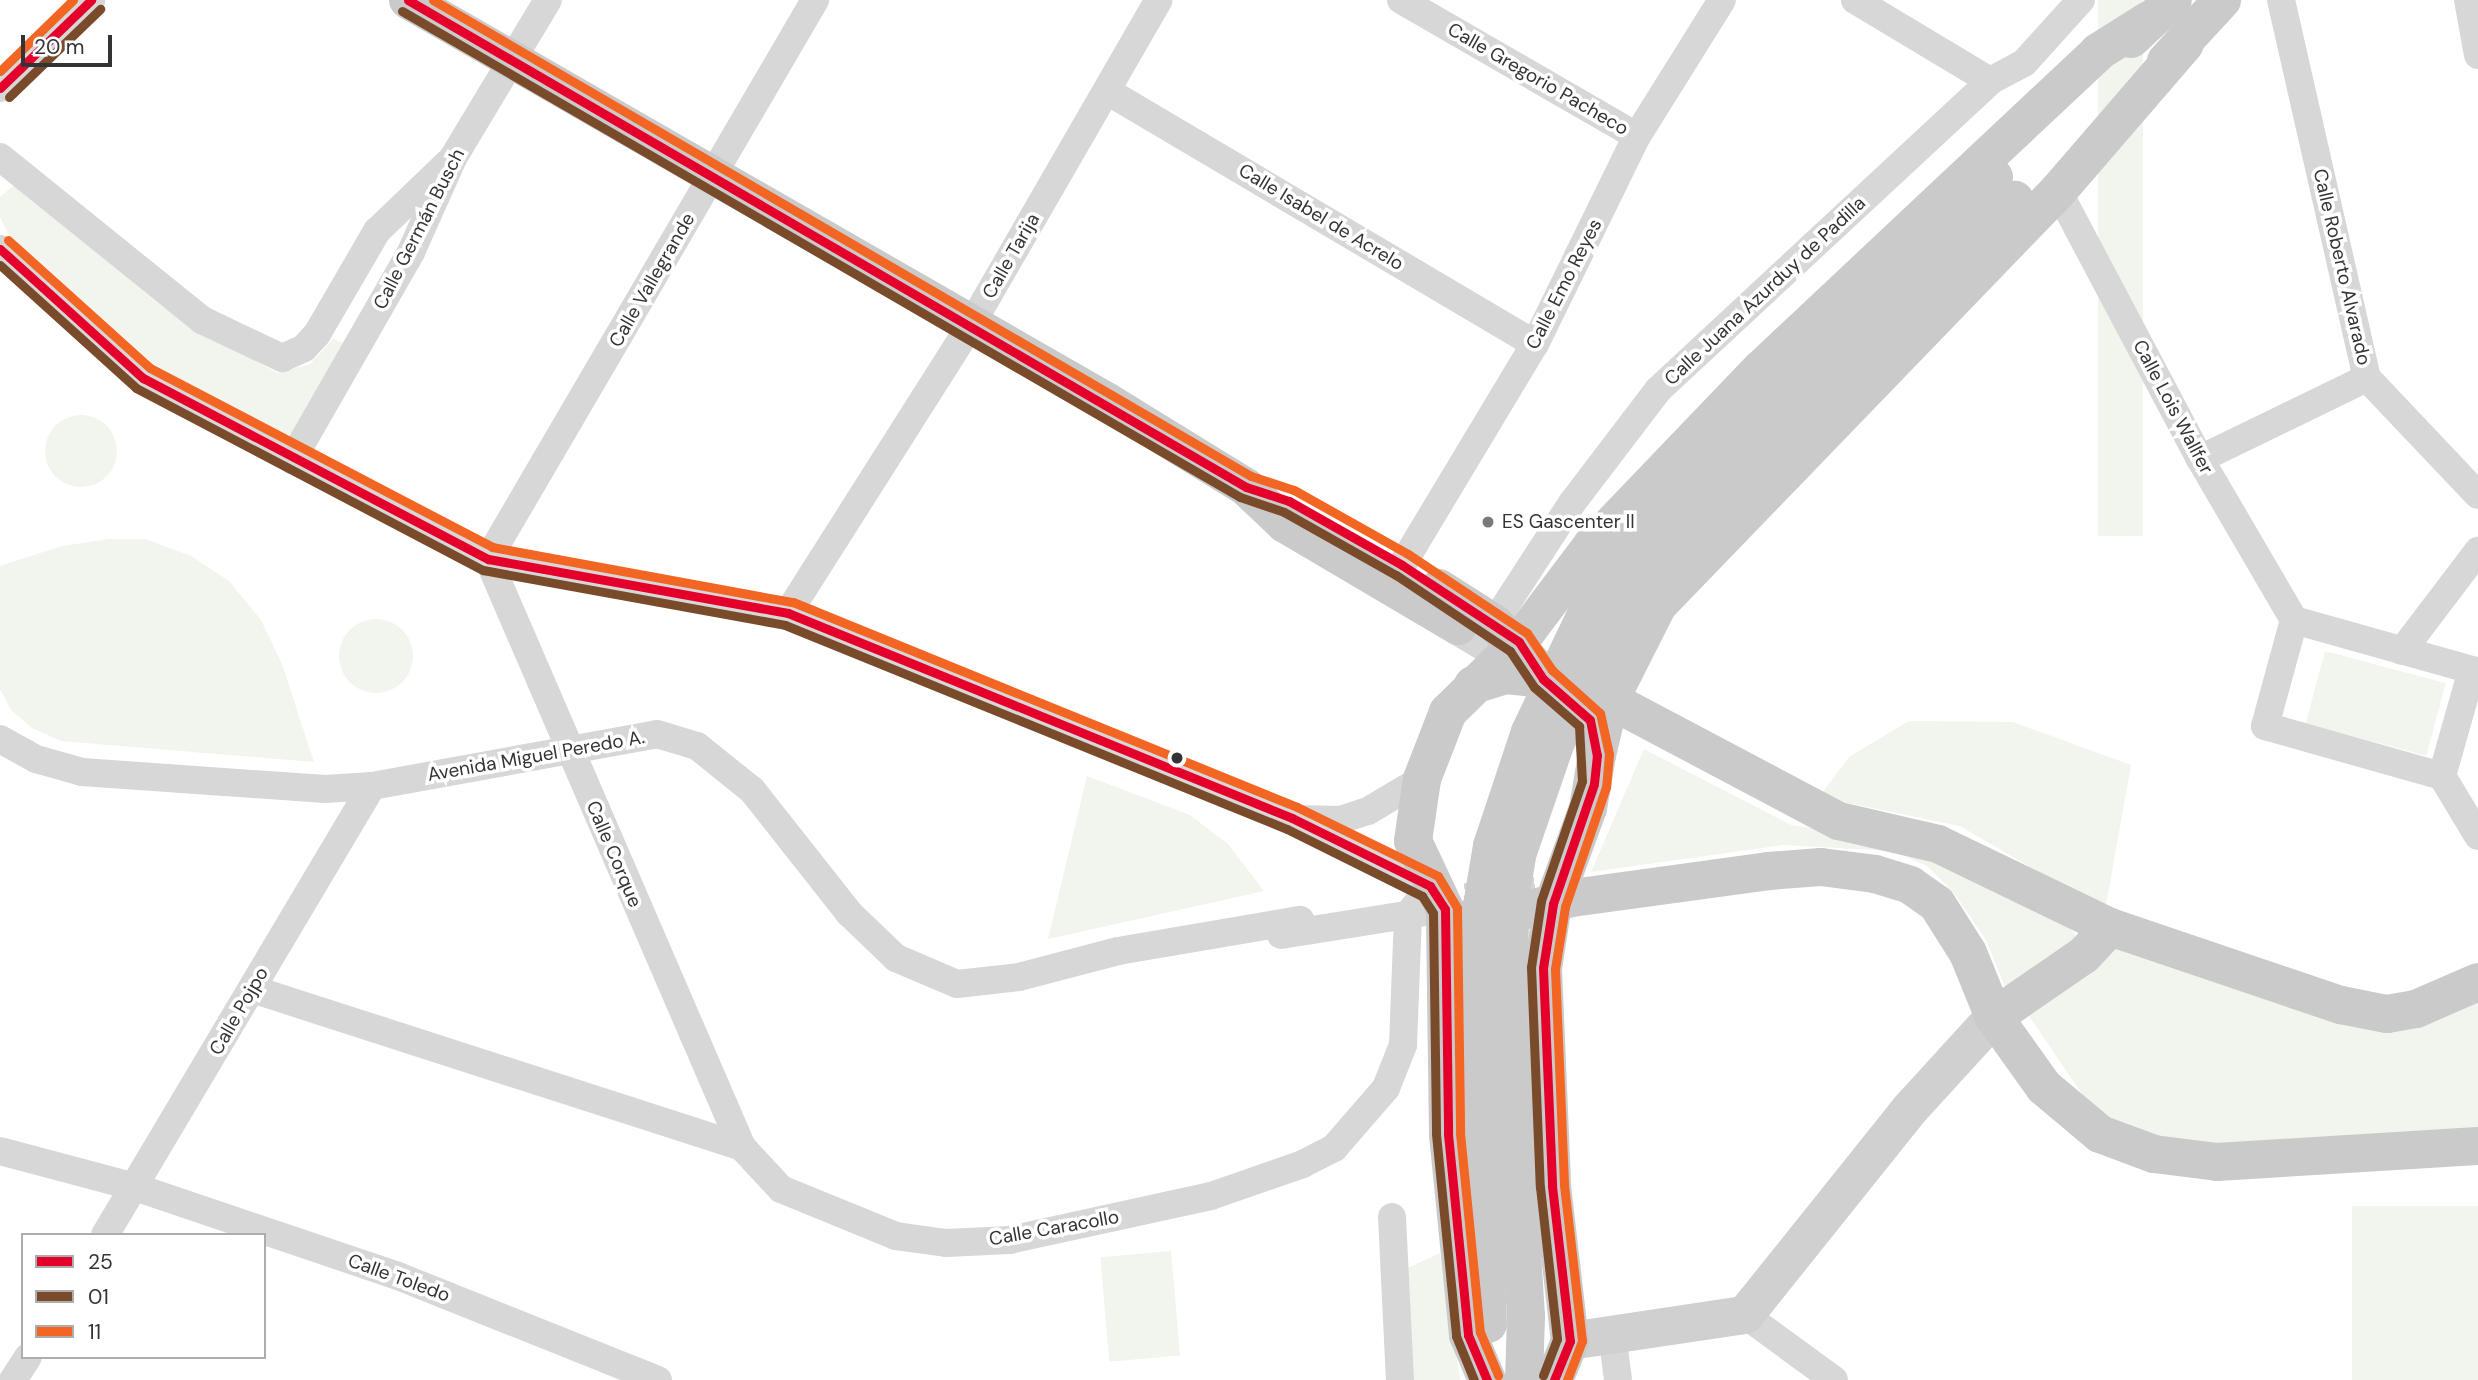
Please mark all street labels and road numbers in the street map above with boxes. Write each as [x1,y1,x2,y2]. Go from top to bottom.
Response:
street label: Calle Gregorio Pacheco [1443,18,1633,140]
street label: Calle Germán Busch [369,145,469,313]
street label: Calle Isabel de Acrelo [1234,159,1408,275]
street label: Calle Roberto Alvarado [2308,167,2376,367]
street label: Calle Juana Azurduy de Padilla [1660,192,1870,390]
street label: Calle Vallegrande [604,209,700,351]
street label: Calle Tarija [978,209,1044,303]
street label: Calle Emo Reyes [1521,215,1607,353]
street label: Calle Lois Wallfer [2128,336,2218,478]
street label: Avenida Miguel Peredo A. [426,726,646,786]
street label: Calle Corque [581,797,647,911]
street label: Calle Pojpo [205,963,273,1059]
street label: Calle Caracollo [987,1205,1121,1251]
street label: Calle Toledo [345,1249,453,1307]

